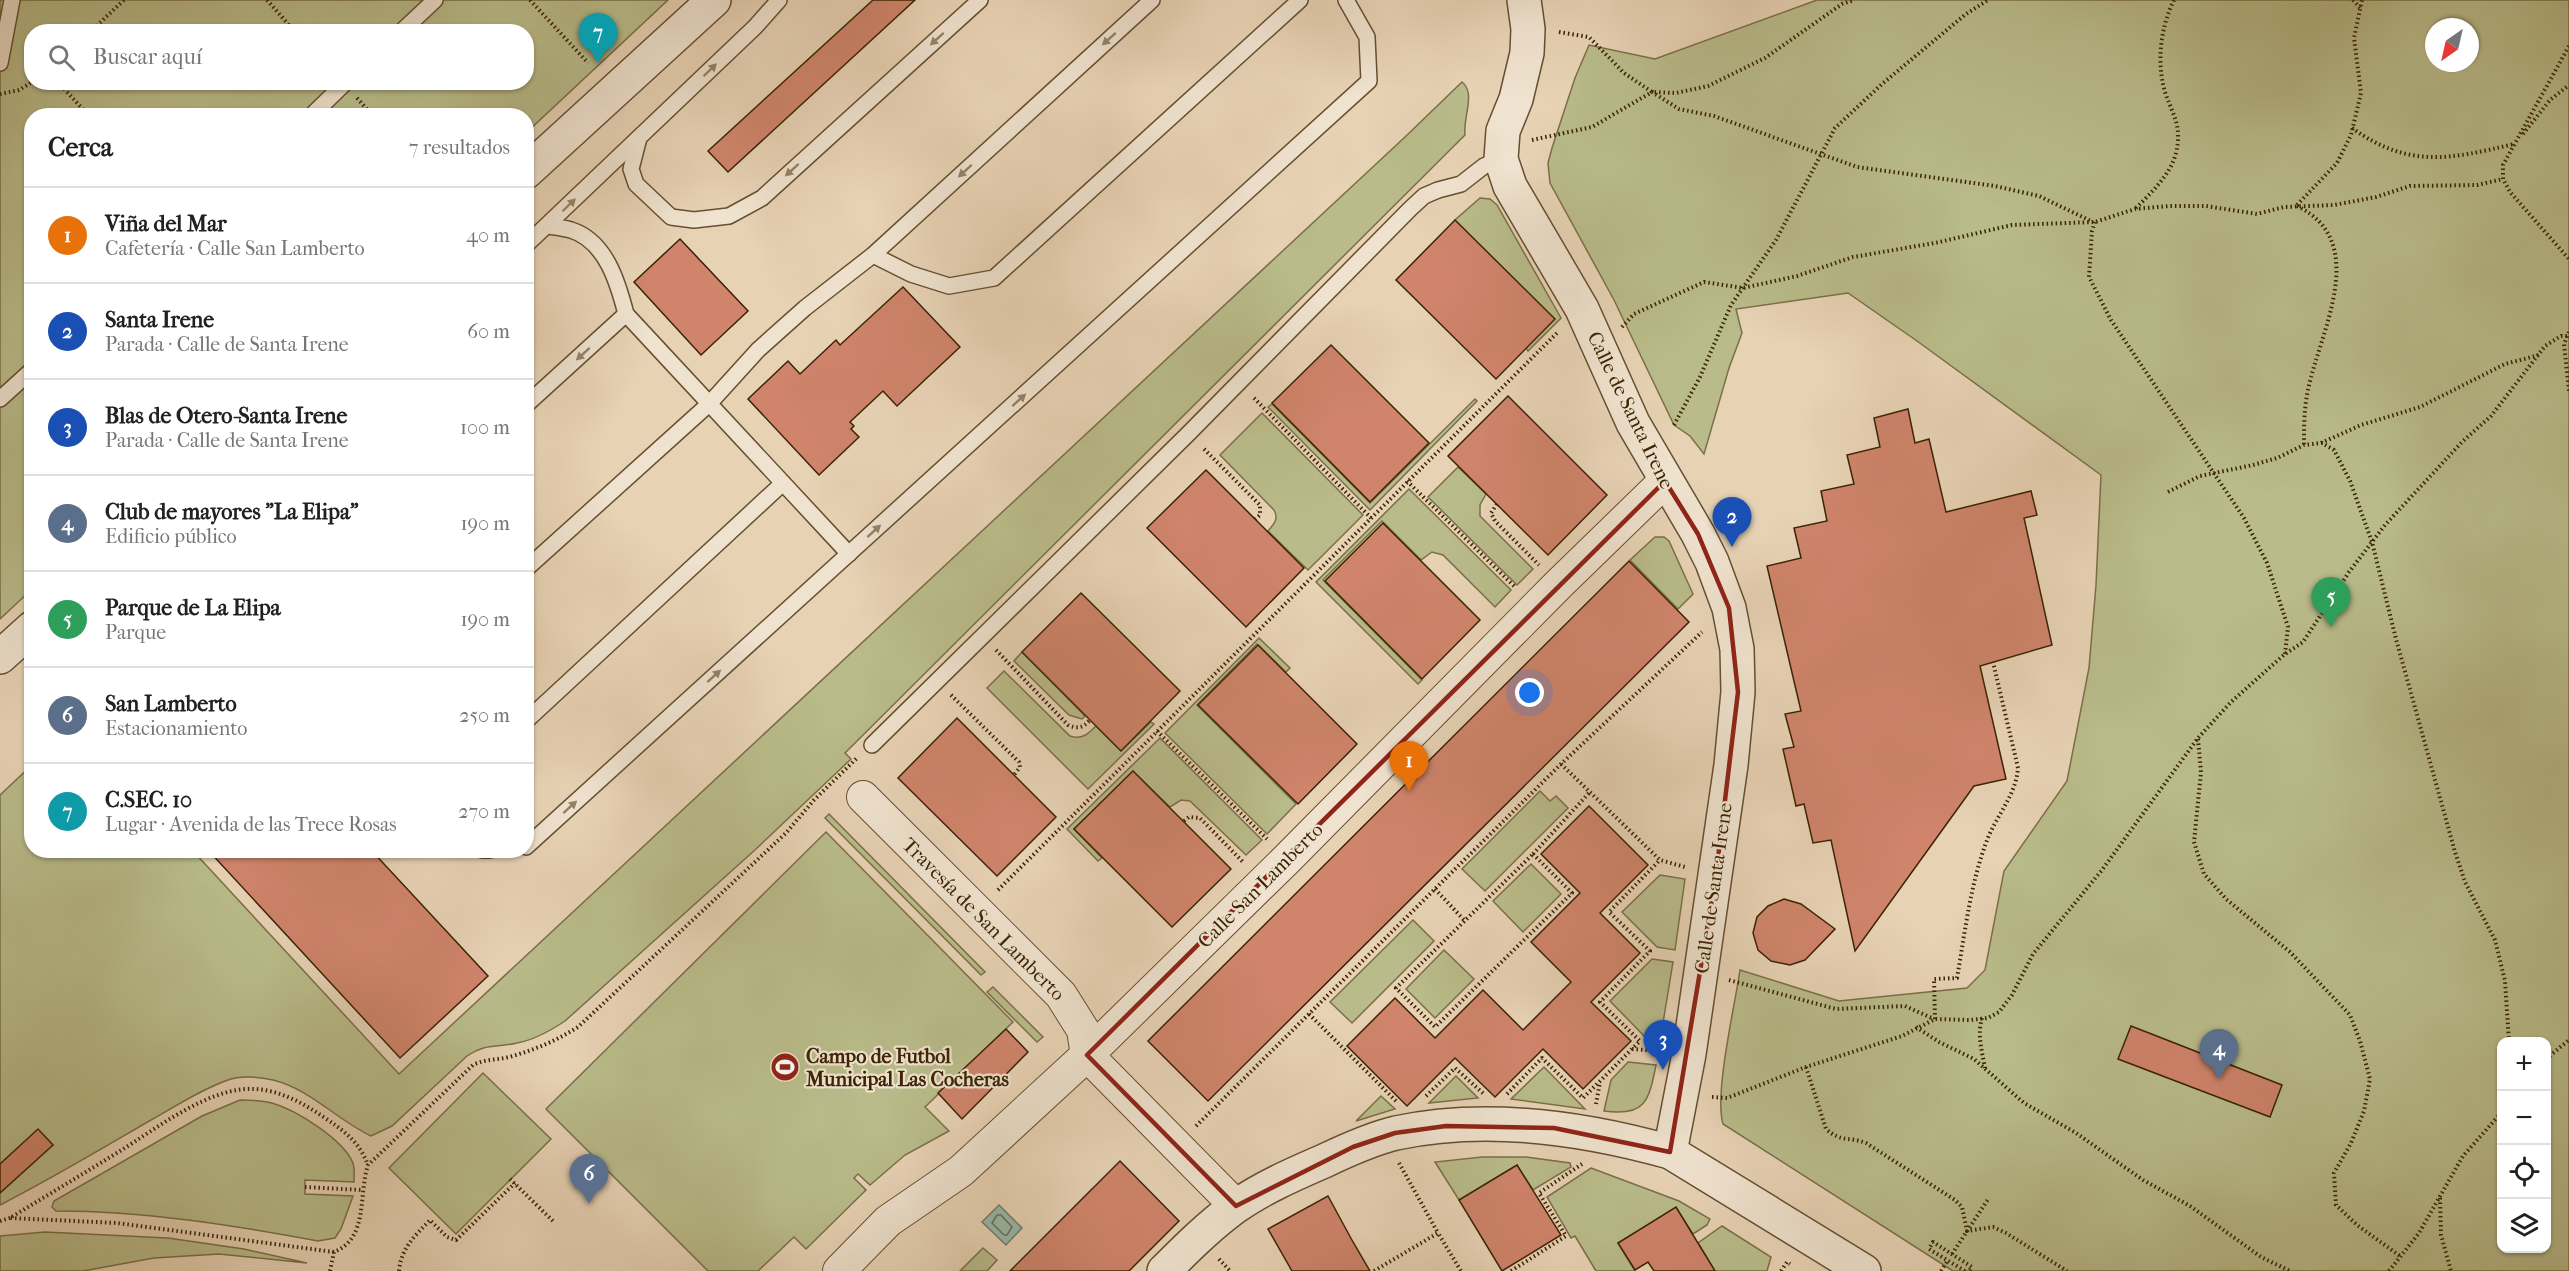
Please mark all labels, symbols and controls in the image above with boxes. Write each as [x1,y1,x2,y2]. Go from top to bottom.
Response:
pin: 7 [578,14,618,63]
north arrow [2425,18,2479,72]
search box [24,24,534,90]
one-way arrow [930,32,945,45]
one-way arrow [1102,32,1116,46]
icon: search [45,41,78,74]
text: Buscar aquí [93,44,202,70]
one-way arrow [703,63,718,77]
text: Cerca [48,132,113,163]
text: 7 resultados [409,136,510,159]
one-way arrow [785,163,800,177]
one-way arrow [958,164,973,177]
one-way arrow [562,198,577,212]
text: Viña del Mar [105,211,227,237]
text: 1 [64,224,71,247]
text: 40 m [466,224,510,247]
text: Cafetería · Calle San Lamberto [105,237,365,260]
text: Santa Irene [105,307,214,333]
text: 2 [62,320,73,343]
text: 60 m [467,320,510,343]
street label: Calle de Santa Irene [1582,328,1679,493]
text: Parada · Calle de Santa Irene [105,333,349,356]
one-way arrow [576,346,590,360]
one-way arrow [1011,393,1026,407]
text: Blas de Otero-Santa Irene [105,403,347,429]
text: 3 [63,416,72,439]
text: 100 m [460,416,510,439]
text: Parada · Calle de Santa Irene [105,429,349,452]
pin: 2 [1712,498,1752,547]
text: Club de mayores "La Elipa" [105,499,359,525]
text: 4 [62,512,73,535]
text: 190 m [460,512,510,535]
text: Edificio público [105,525,237,548]
one-way arrow [866,525,881,538]
pin: 5 [2312,578,2350,627]
text: Parque de La Elipa [105,595,281,621]
text: 5 [63,608,72,631]
text: 190 m [460,608,510,631]
text: Parque [105,621,166,644]
one-way arrow [707,669,722,683]
your location [1515,678,1544,707]
text: San Lamberto [105,691,237,717]
text: 6 [62,704,73,727]
text: 250 m [459,704,510,727]
text: Estacionamiento [105,717,247,740]
pin: 1 [1390,742,1428,791]
text: C.SEC. 10 [105,787,192,813]
text: 7 [63,800,72,823]
text: 270 m [458,800,510,823]
one-way arrow [563,801,577,815]
street label: Calle de Santa Irene [1690,801,1737,975]
text: Lugar · Avenida de las Trece Rosas [105,813,397,836]
street label: Calle San Lamberto [1193,818,1328,953]
street label: Travesía de San Lamberto [898,833,1070,1005]
pin: 3 [1644,1020,1682,1070]
pin: 4 [2200,1030,2238,1079]
map controls [2497,1037,2551,1253]
button: + [2497,1037,2551,1091]
place label: Campo de Futbol Municipal Las Cocheras [805,1045,1010,1091]
sports icon: Campo de Futbol Municipal Las Cocheras [769,1051,801,1083]
button: − [2497,1091,2551,1145]
button: locate [2497,1145,2551,1199]
pin: 6 [570,1154,608,1204]
button: layers [2497,1199,2551,1253]

